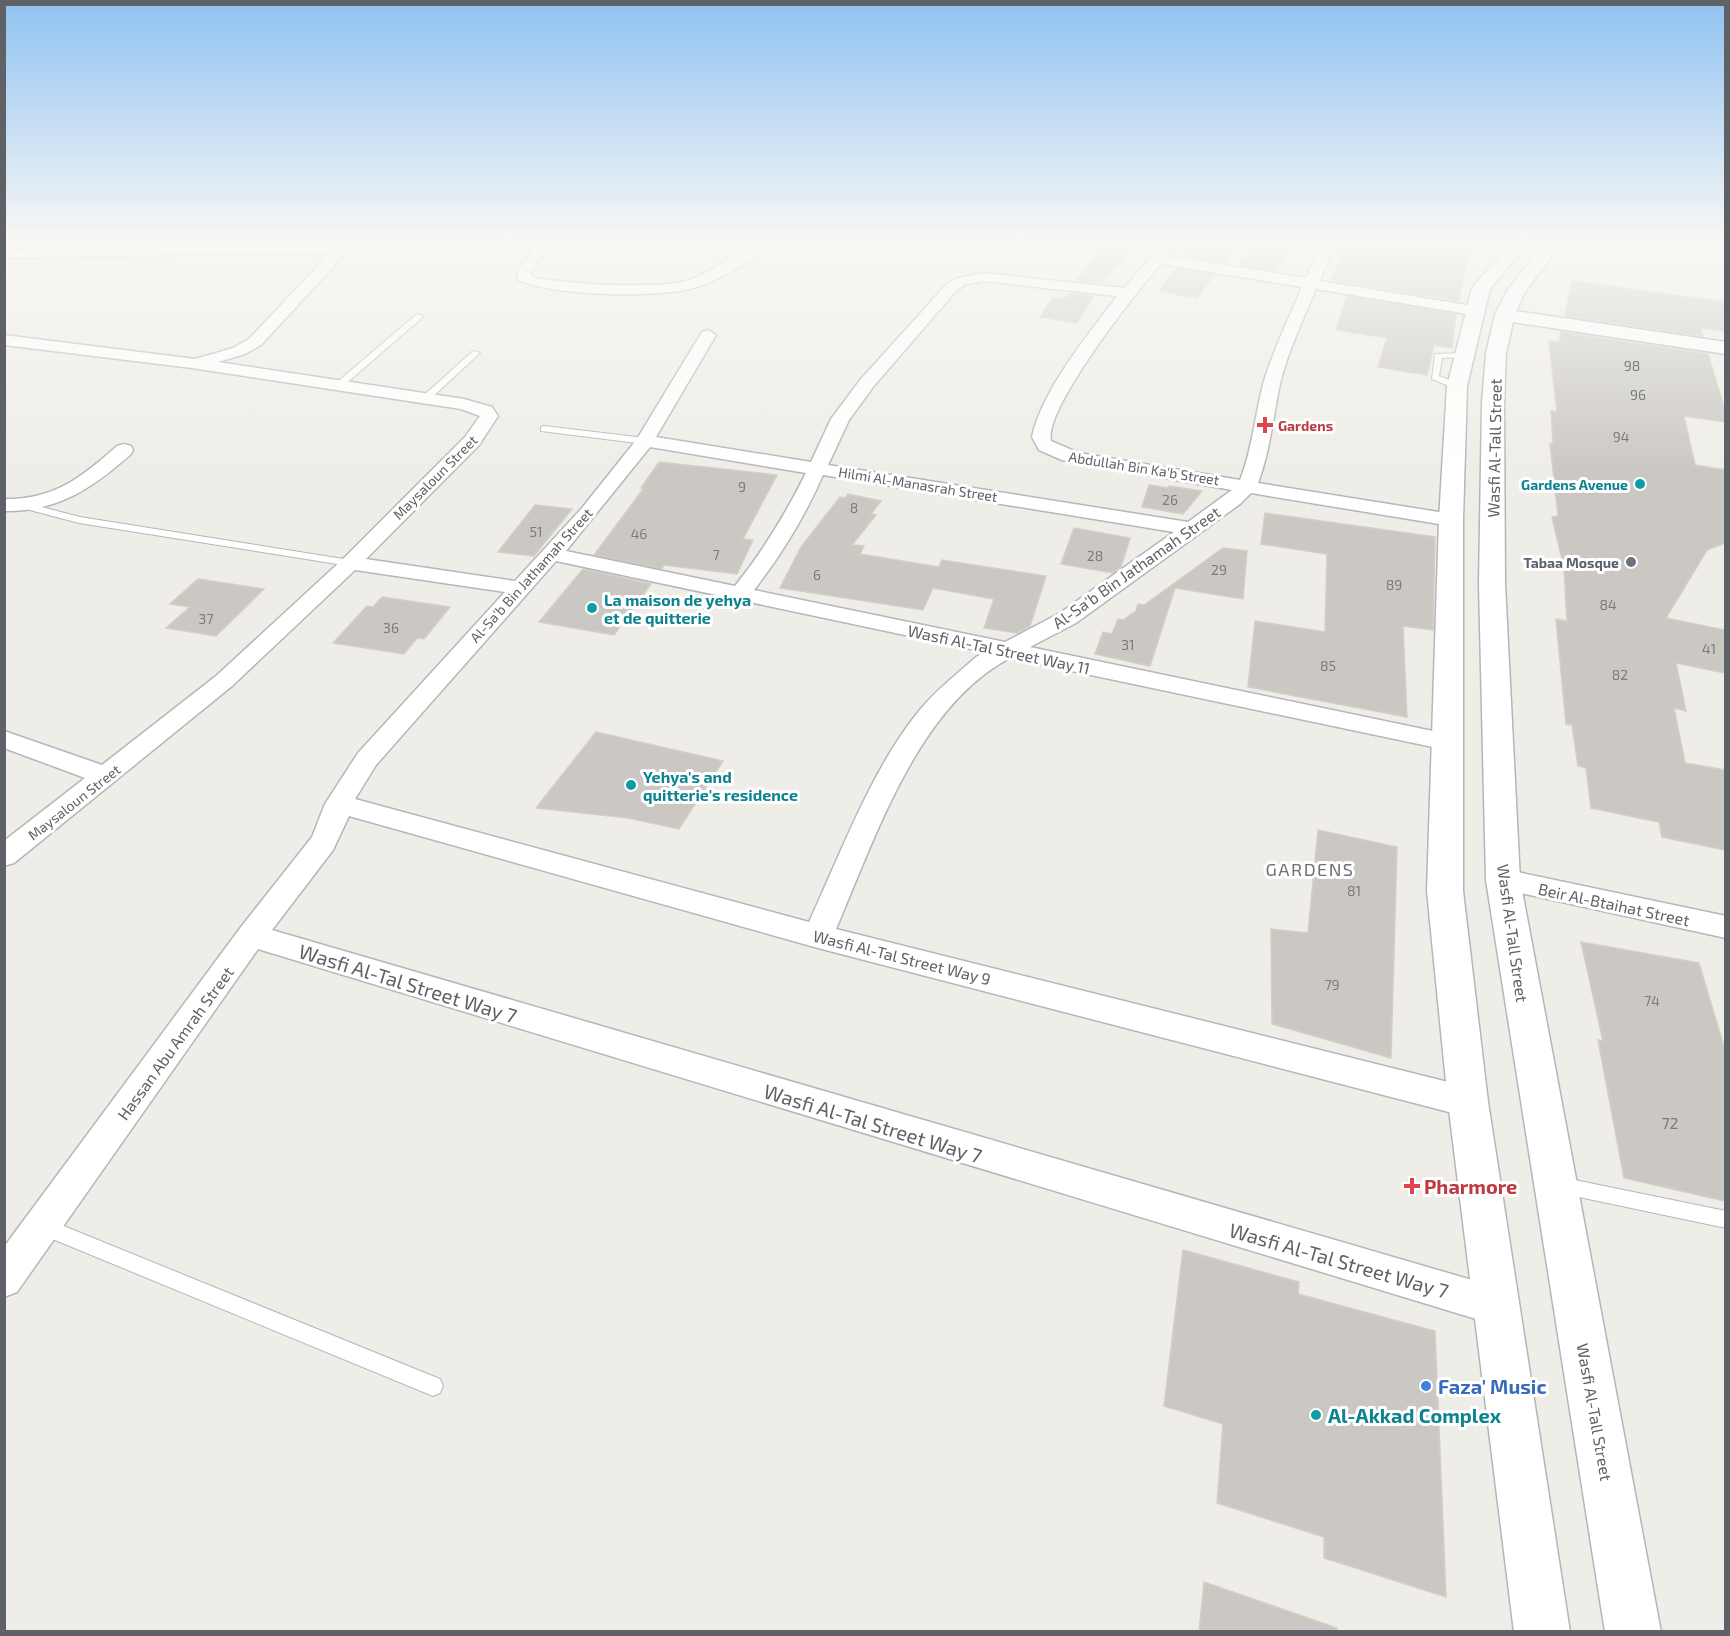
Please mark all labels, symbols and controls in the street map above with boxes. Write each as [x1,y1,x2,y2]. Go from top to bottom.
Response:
house number: 98 [1624,357,1640,374]
street label: Wasfi Al-Tall Street [1483,378,1505,518]
house number: 96 [1630,386,1646,403]
marker: Gardens [1256,416,1274,434]
place label: Gardens [1278,417,1333,434]
house number: 94 [1613,428,1629,445]
street label: Maysaloun Street [389,431,481,523]
street label: Abdullah Bin Ka'b Street [1068,448,1220,488]
street label: Hilmi Al-Manasrah Street [837,463,999,505]
place label: Gardens Avenue [1521,476,1628,493]
marker: Gardens Avenue [1633,477,1647,491]
house number: 9 [738,478,746,495]
house number: 26 [1162,491,1178,508]
house number: 8 [850,499,858,516]
street label: Al-Sa'b Bin Jathamah Street [1049,502,1223,632]
street label: Al-Sa'b Bin Jathamah Street [466,504,596,646]
house number: 51 [529,523,543,540]
house number: 46 [631,525,647,542]
house number: 7 [712,546,720,563]
house number: 28 [1087,547,1103,564]
place label: Tabaa Mosque [1524,554,1619,571]
marker: Tabaa Mosque [1624,555,1638,569]
house number: 29 [1211,561,1227,578]
house number: 6 [813,566,821,583]
house number: 89 [1386,576,1402,593]
place label: La maison de yehya et de quitterie [604,590,751,627]
house number: 84 [1599,596,1617,613]
marker: La maison de yehya et de quitterie [585,601,599,615]
house number: 37 [199,610,213,627]
house number: 36 [383,619,399,636]
street label: Wasfi Al-Tal Street Way 11 [906,620,1092,678]
house number: 31 [1121,636,1135,653]
house number: 41 [1702,640,1716,657]
house number: 85 [1320,657,1336,674]
house number: 82 [1612,666,1628,683]
street label: Maysaloun Street [24,761,124,843]
place label: Yehya's and quitterie's residence [643,767,798,804]
marker: Yehya's and quitterie's residence [624,778,638,792]
district label: GARDENS [1266,858,1354,880]
street label: Wasfi Al-Tall Street [1494,863,1532,1003]
street label: Beir Al-Btaihat Street [1537,879,1691,929]
house number: 81 [1347,882,1361,899]
street label: Wasfi Al-Tal Street Way 9 [811,926,993,988]
street label: Wasfi Al-Tal Street Way 7 [296,938,520,1028]
street label: Hassan Abu Amrah Street [113,963,237,1123]
house number: 79 [1324,976,1340,993]
house number: 74 [1644,992,1660,1009]
street label: Wasfi Al-Tal Street Way 7 [761,1078,985,1168]
house number: 72 [1661,1113,1679,1132]
place label: Pharmore [1424,1174,1517,1198]
marker: Pharmore [1405,1179,1419,1193]
street label: Wasfi Al-Tal Street Way 7 [1227,1217,1451,1303]
street label: Wasfi Al-Tall Street [1574,1342,1616,1482]
place label: Faza' Music [1438,1374,1547,1398]
marker: Faza' Music [1419,1379,1433,1393]
place label: Al-Akkad Complex [1328,1403,1502,1427]
marker: Al-Akkad Complex [1309,1408,1323,1422]

